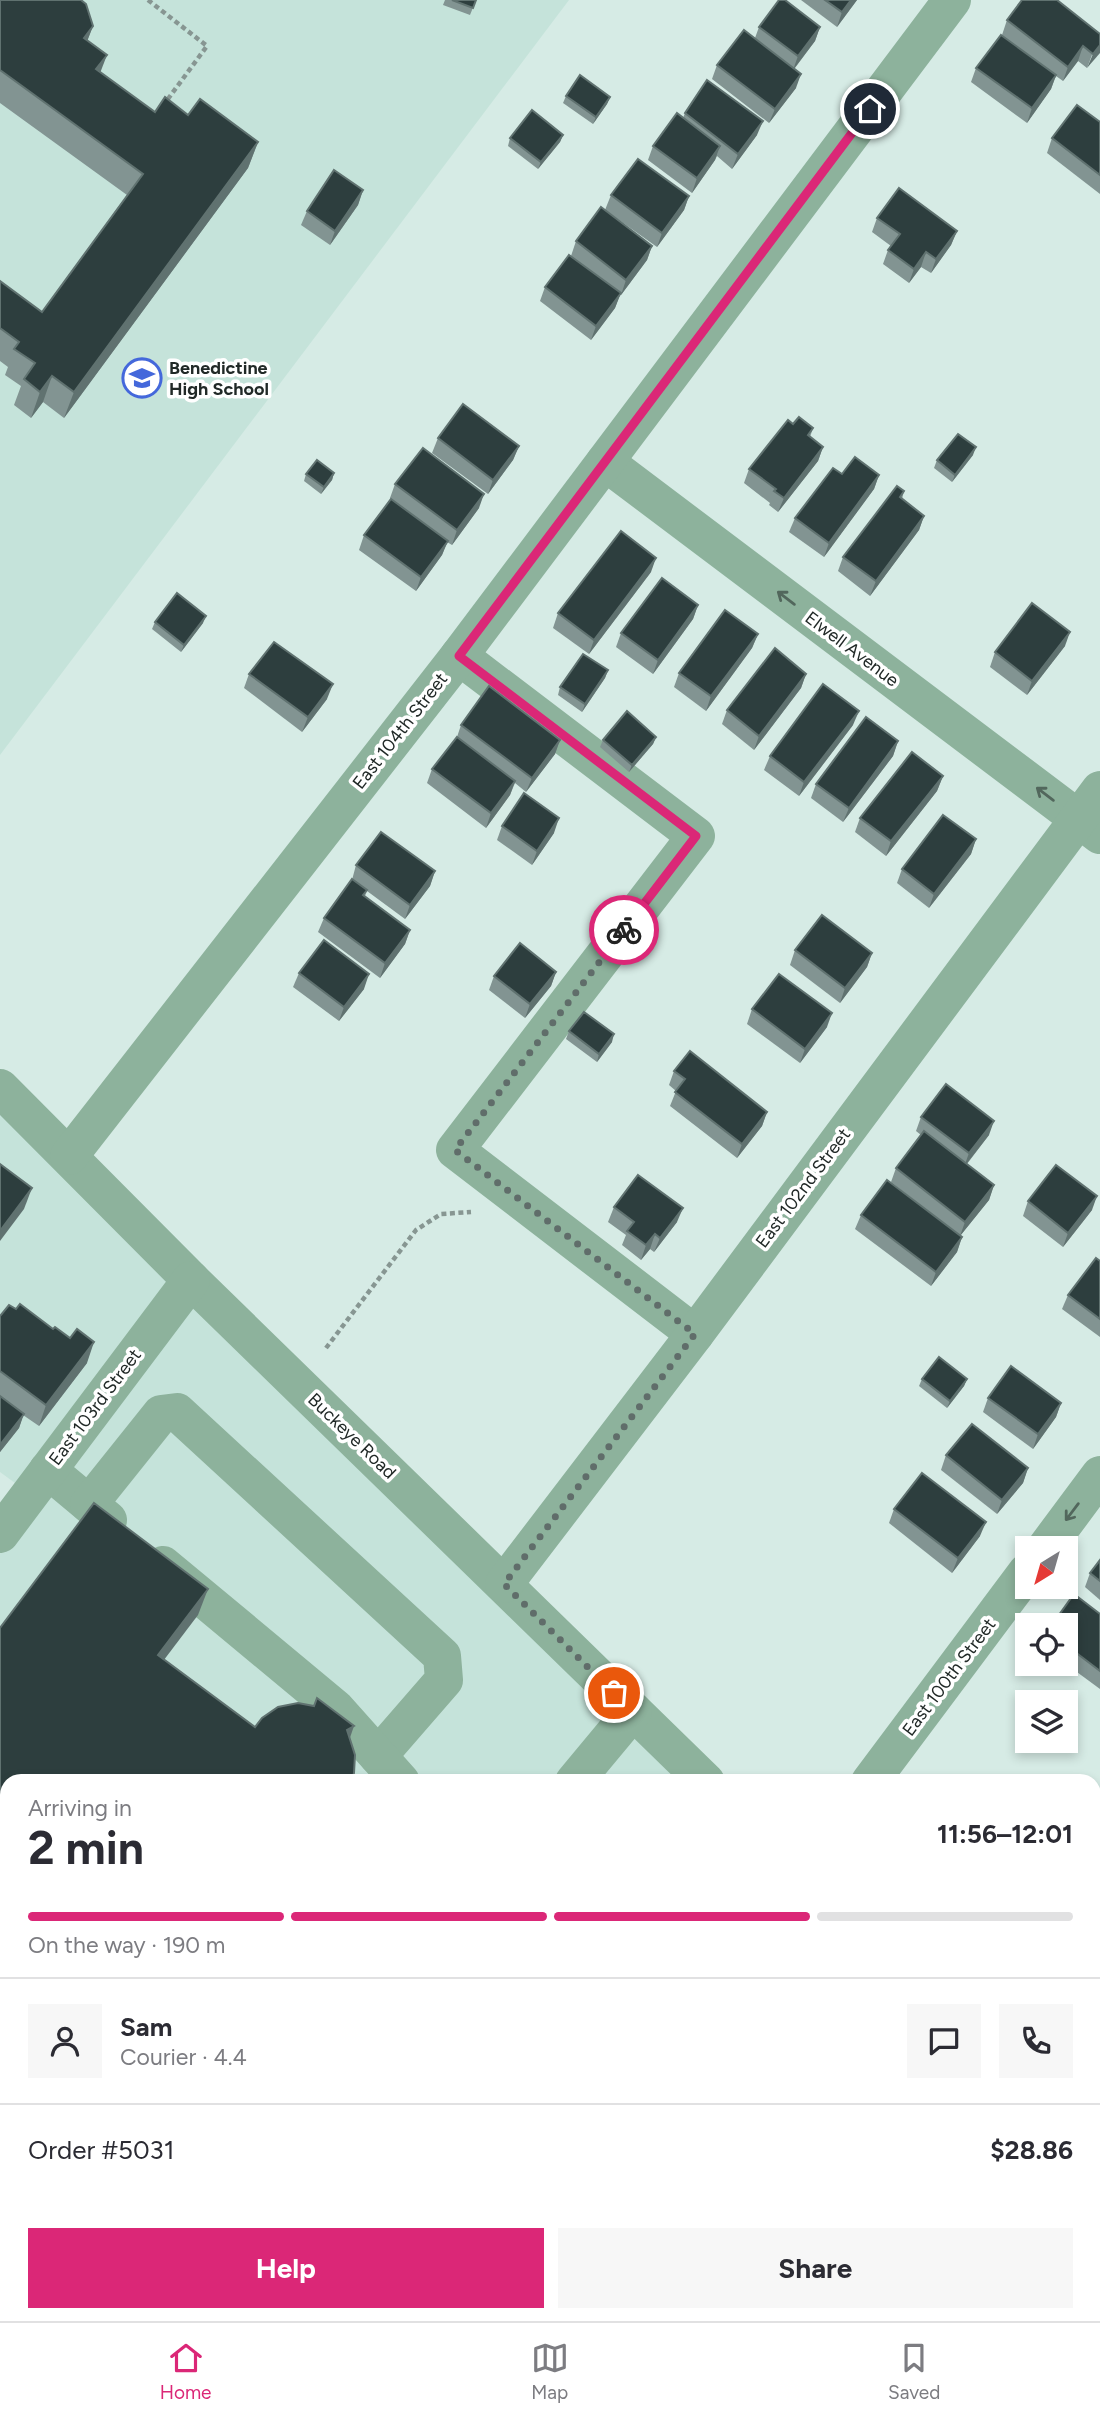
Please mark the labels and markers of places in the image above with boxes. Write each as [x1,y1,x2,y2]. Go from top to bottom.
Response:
pin [840,79,900,139]
school or university icon: Benedictine High School [121,357,163,399]
place label: Benedictine High School [169,357,269,400]
pin [584,1663,644,1723]

